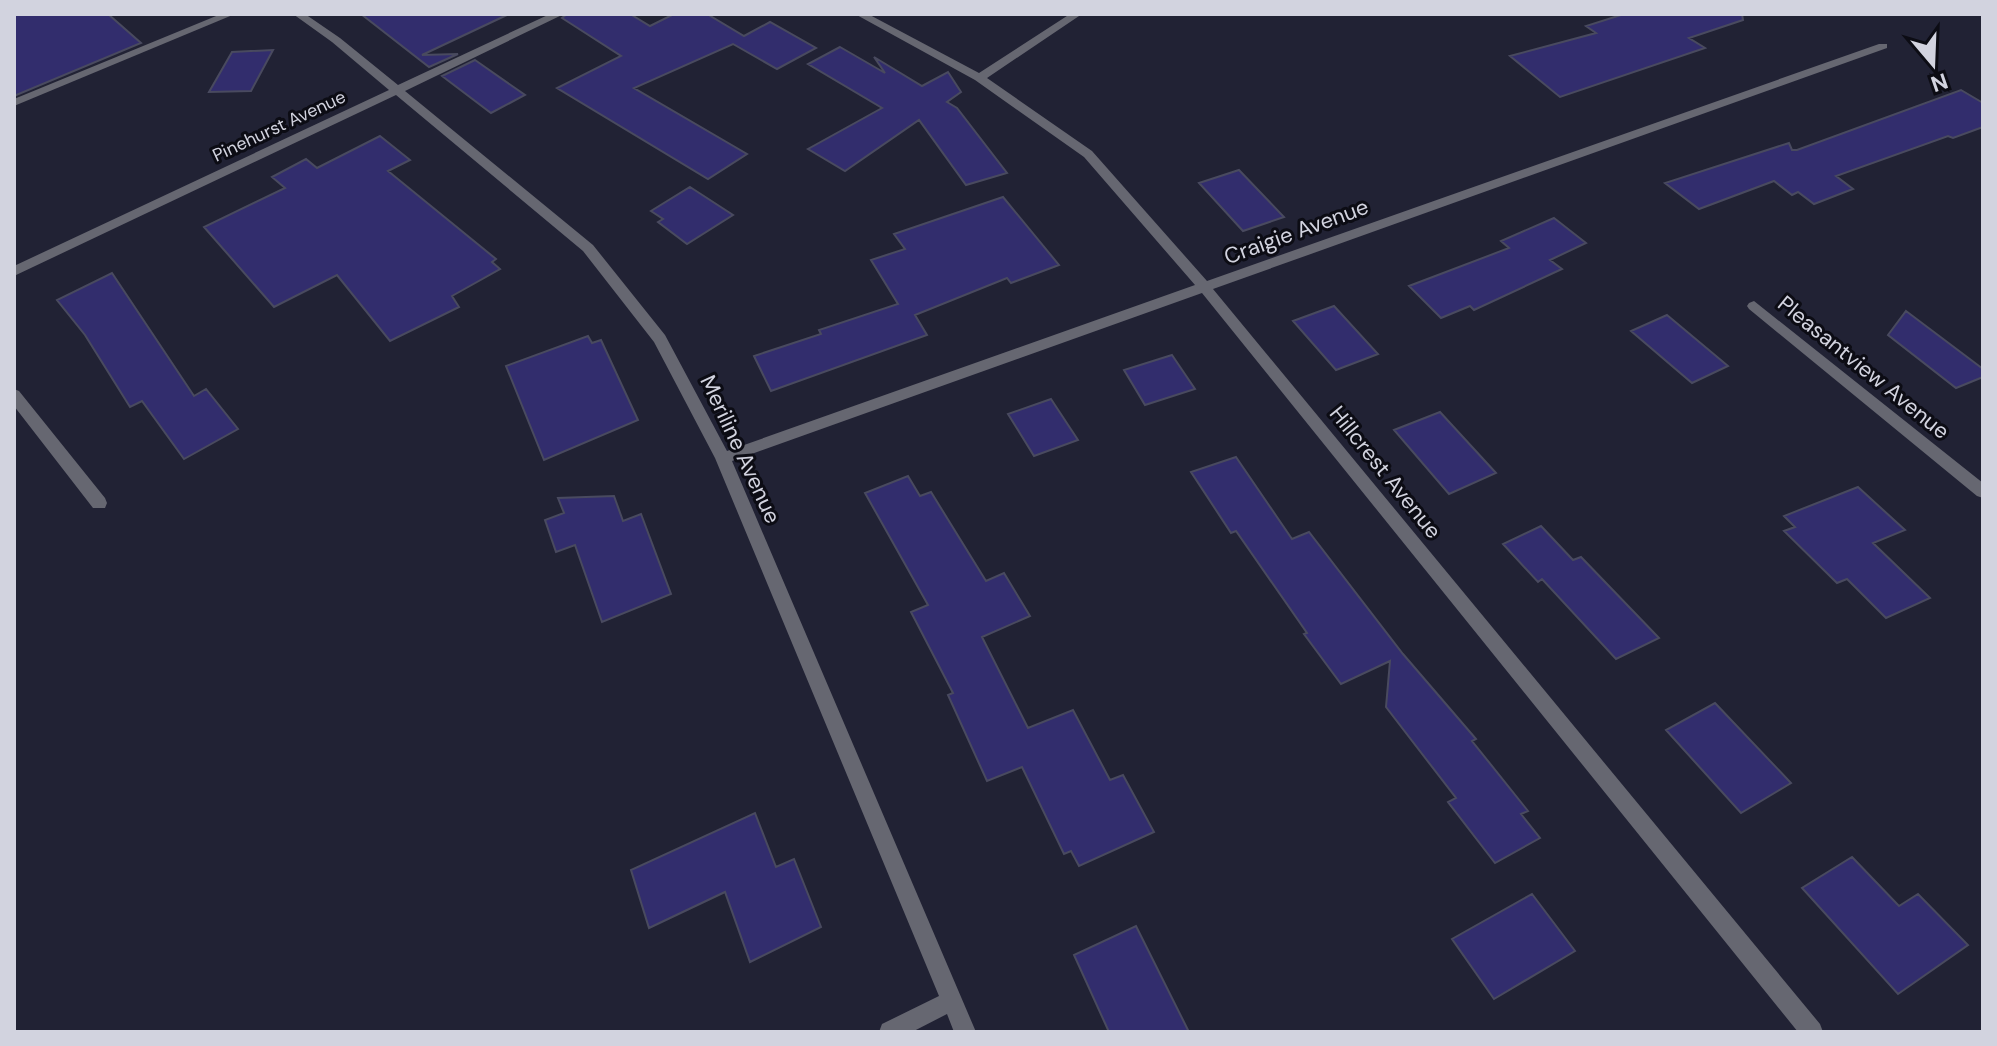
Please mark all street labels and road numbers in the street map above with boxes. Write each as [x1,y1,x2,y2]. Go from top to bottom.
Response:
street label: Pinehurst Avenue [209,85,349,167]
street label: Craigie Avenue [1220,192,1372,271]
street label: Pleasantview Avenue [1772,289,1955,446]
street label: Meriline Avenue [694,370,788,528]
street label: Hillcrest Avenue [1323,400,1448,545]

